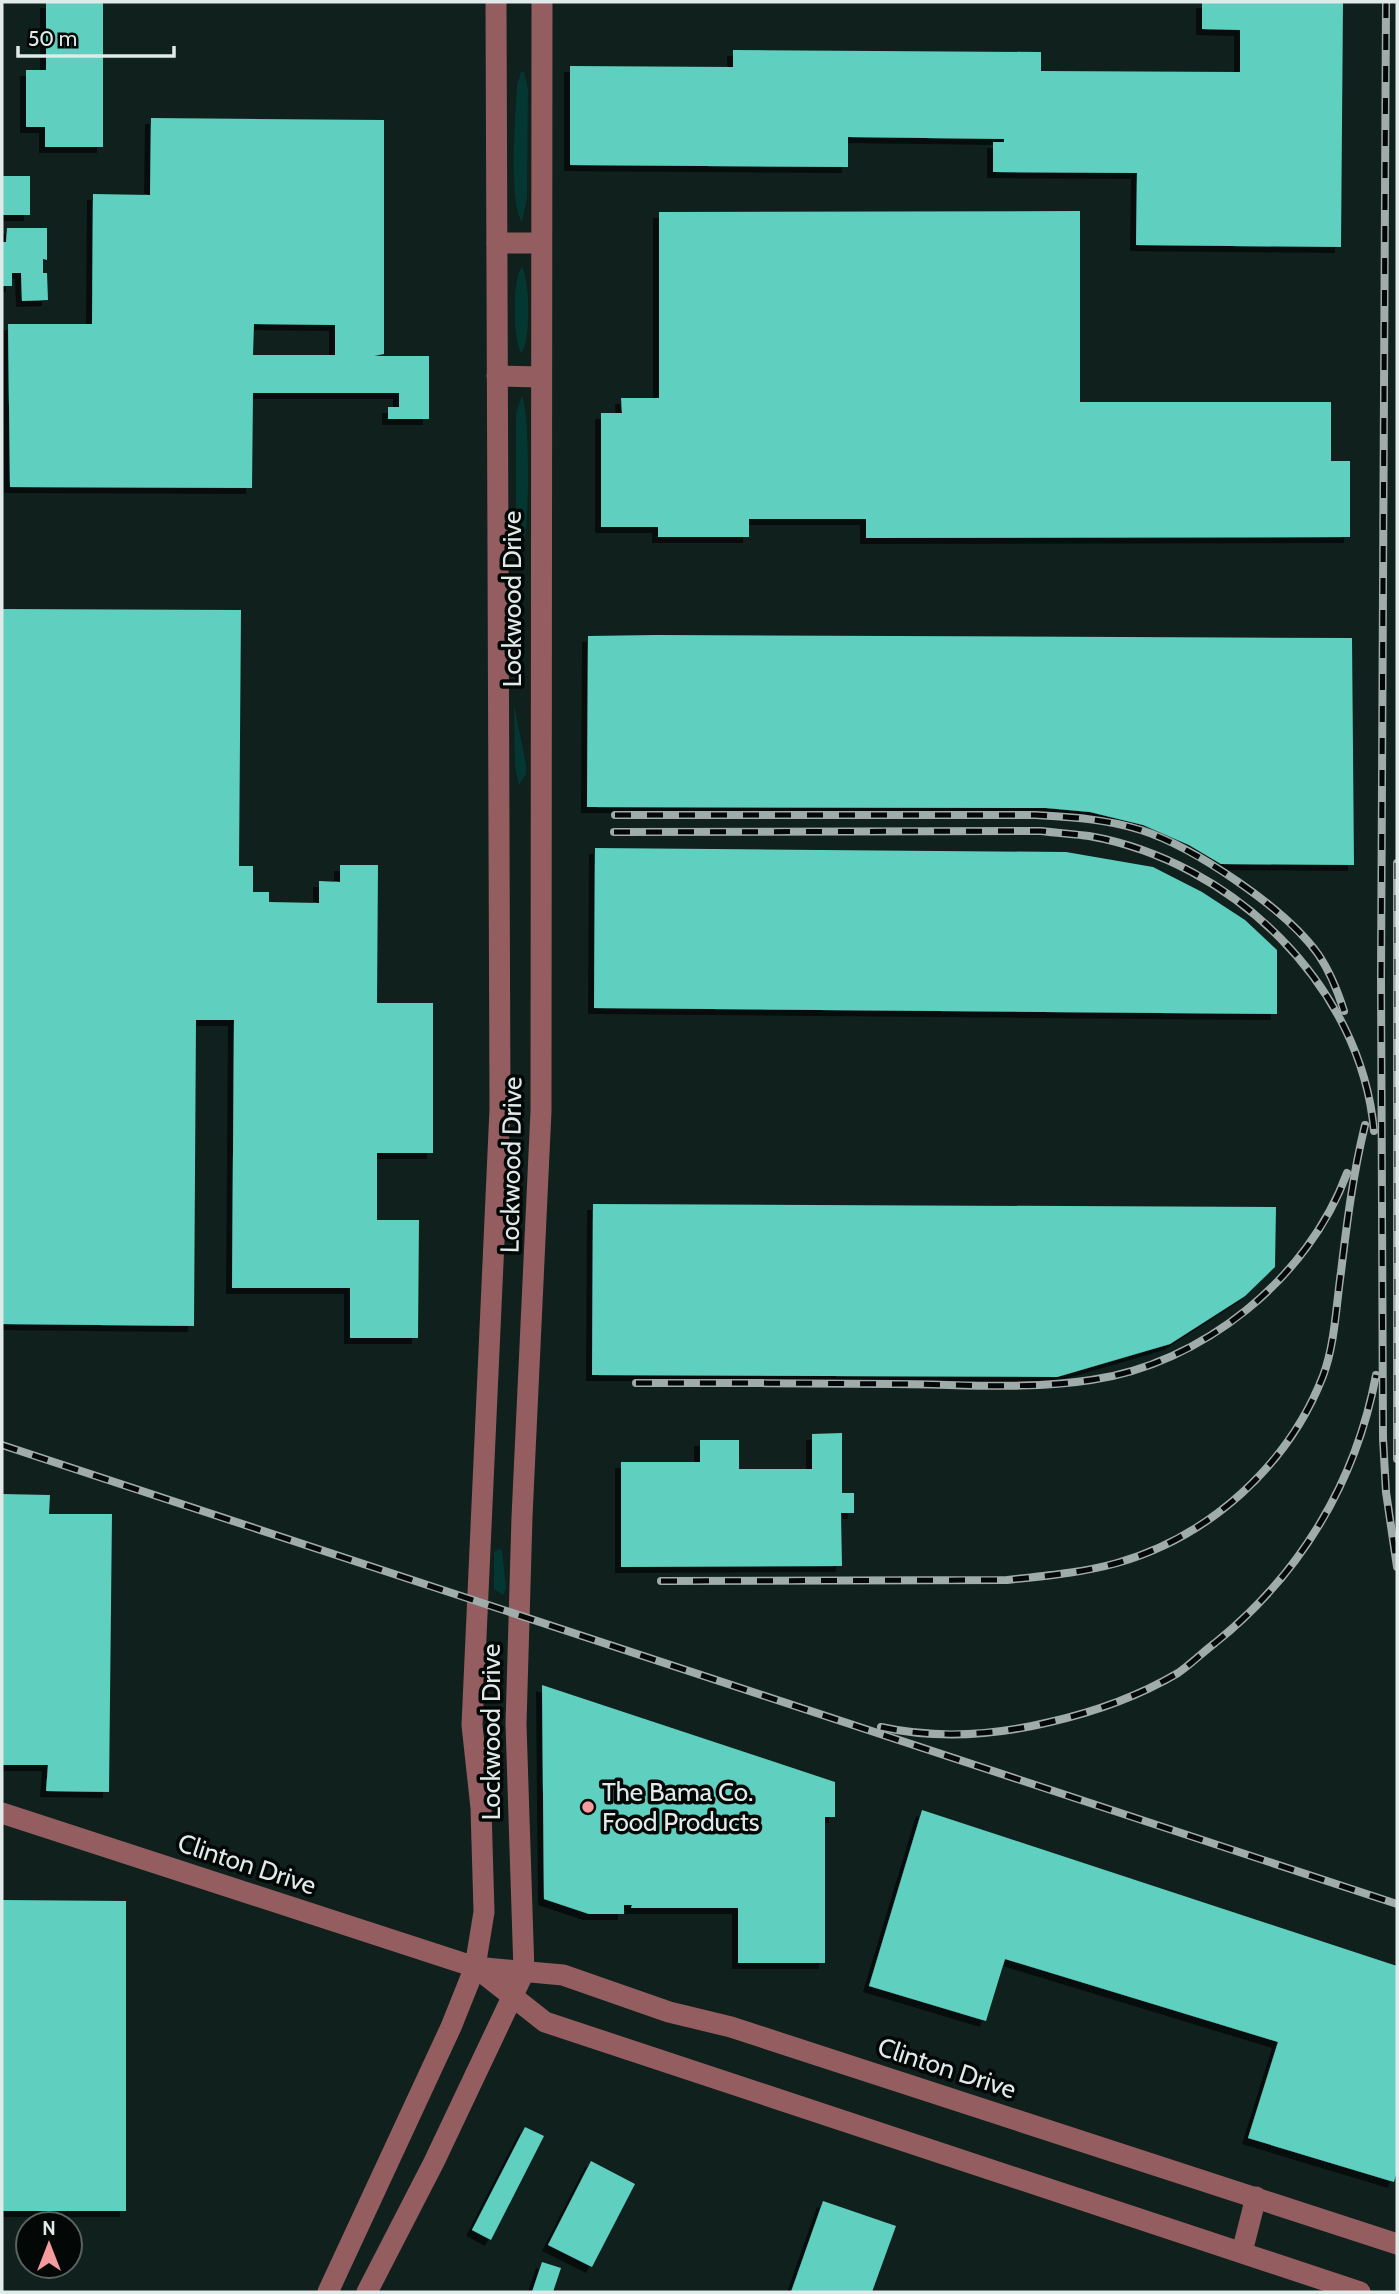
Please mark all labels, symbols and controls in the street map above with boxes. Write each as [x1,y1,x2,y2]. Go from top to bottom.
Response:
scale bar [18,14,173,58]
text: 50 m [28,26,77,51]
street label: Lockwood Drive [496,511,528,687]
street label: Lockwood Drive [493,1077,529,1253]
street label: Lockwood Drive [475,1644,507,1820]
place label: The Bama Co. Food Products [602,1776,760,1838]
marker: The Bama Co. Food Products [580,1799,596,1815]
street label: Clinton Drive [174,1827,320,1901]
street label: Clinton Drive [874,2031,1020,2105]
north arrow [14,2210,84,2280]
text: N [42,2217,56,2240]

